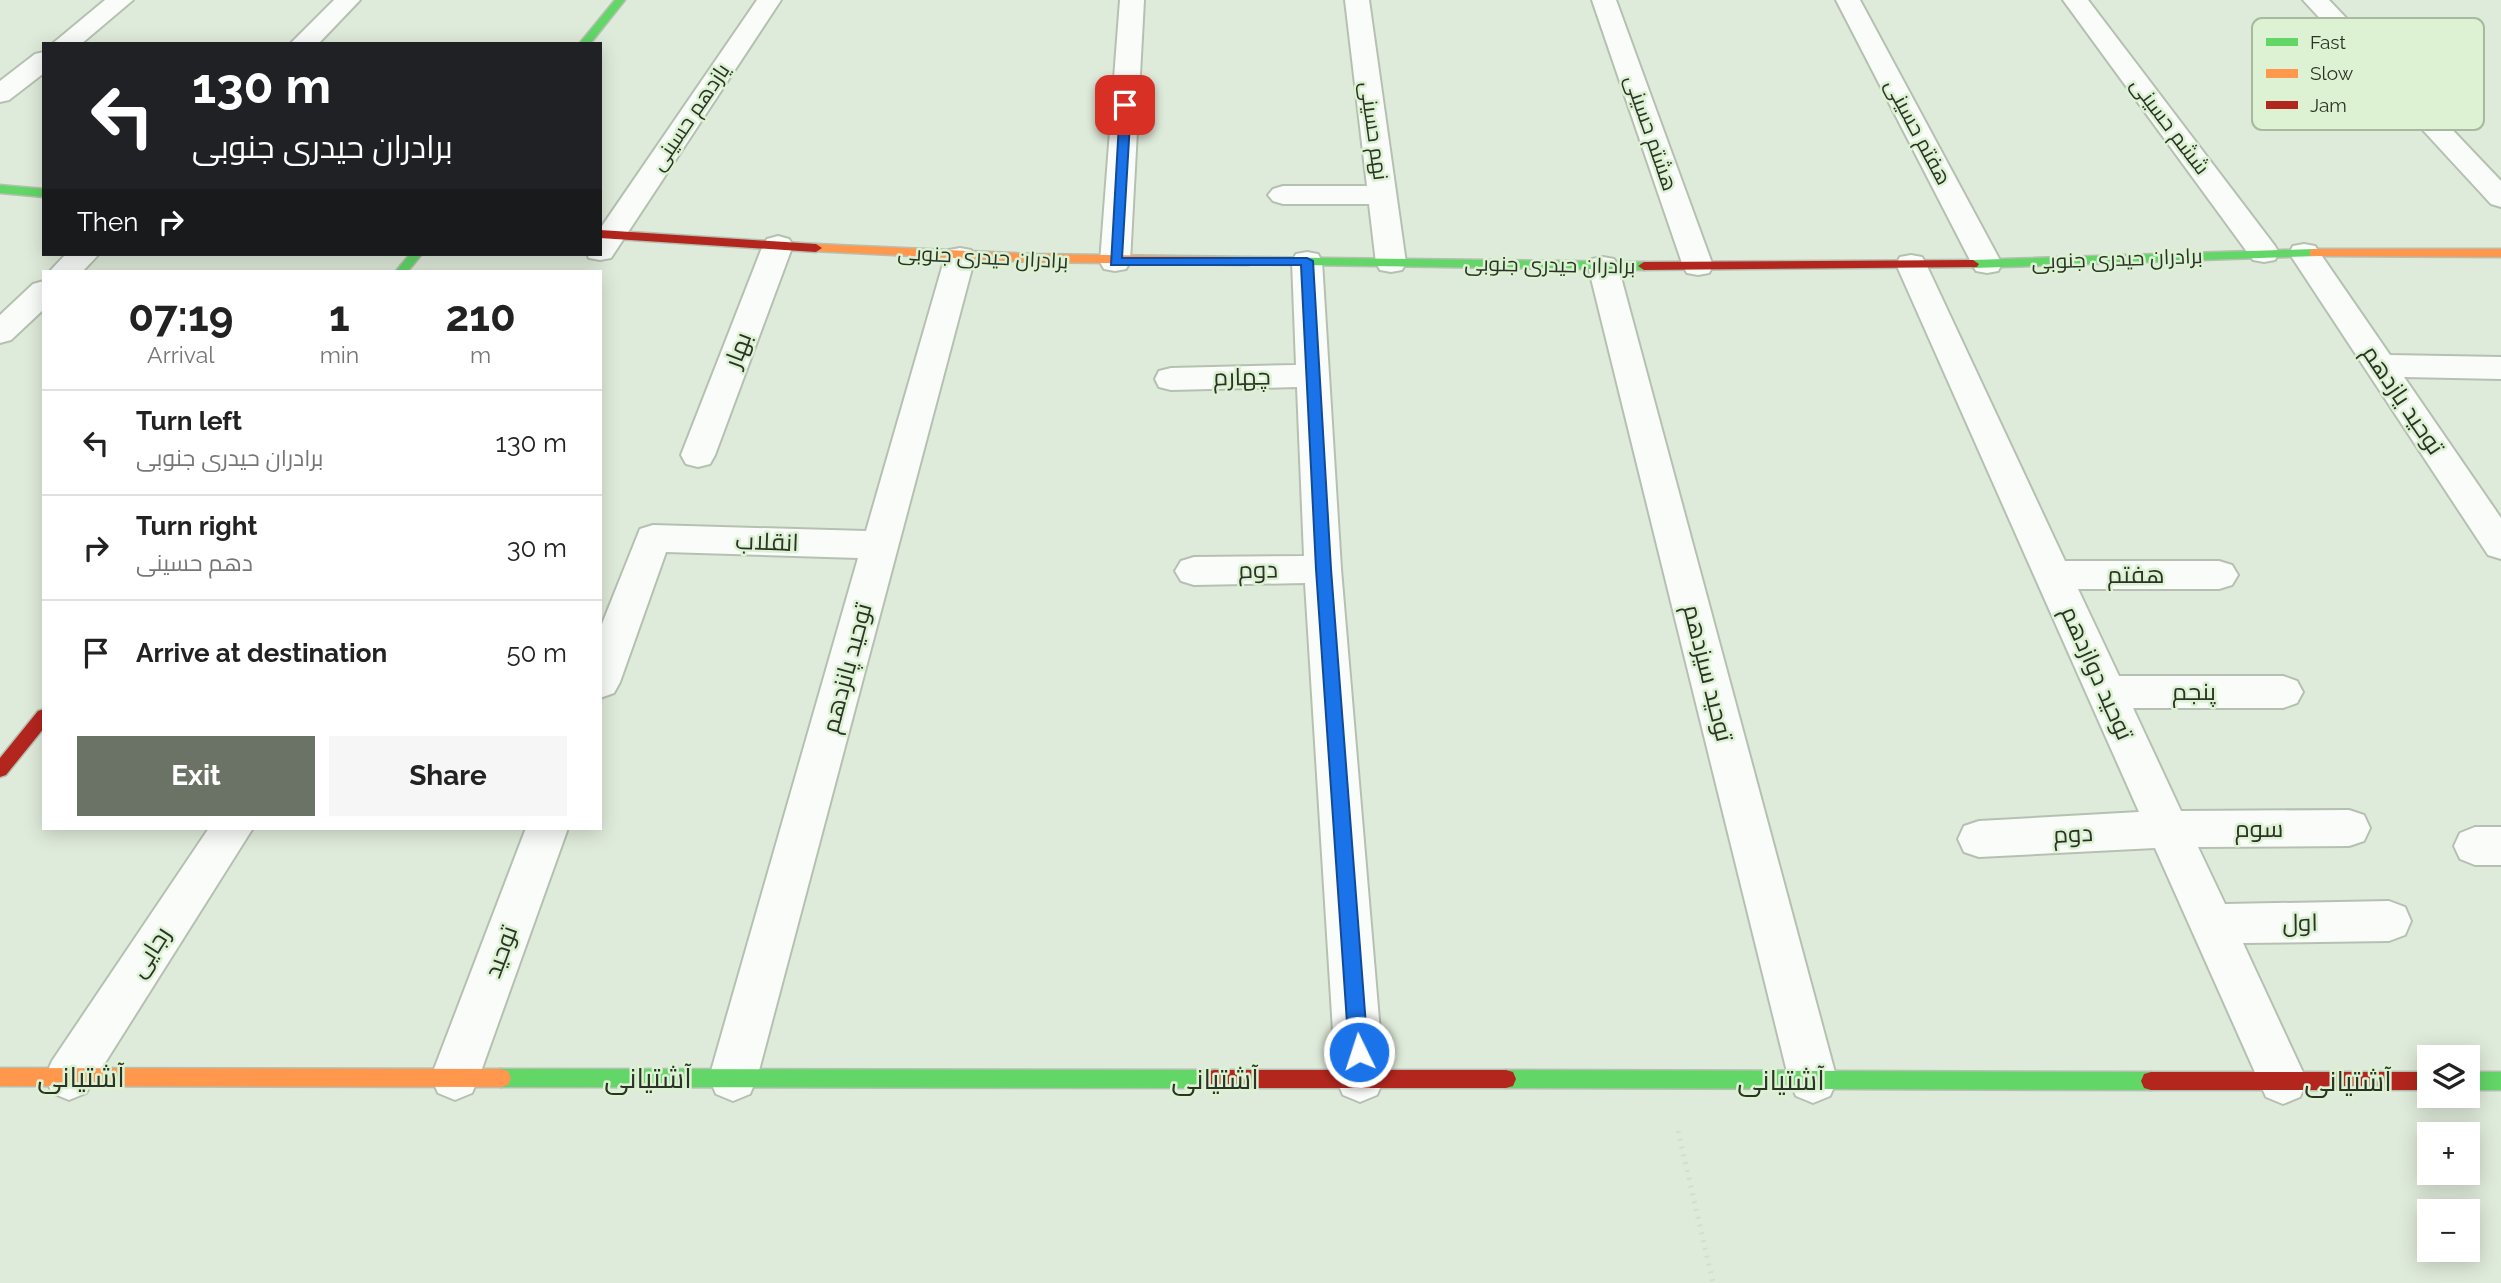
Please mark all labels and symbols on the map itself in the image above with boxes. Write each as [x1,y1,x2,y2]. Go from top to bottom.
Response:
legend [2252,18,2484,130]
text: Fast [2310,31,2346,53]
street label: یازدهم حسینی [645,58,736,176]
text: Slow [2310,62,2354,84]
street label: هشتم حسینی [1618,72,1683,195]
street label: ششم حسینی [2124,72,2215,180]
pin [1095,75,1155,135]
street label: هفتم حسینی [1878,75,1957,190]
street label: نهم حسینی [1353,80,1394,182]
text: Jam [2310,94,2347,116]
street label: برادران حیدری جنوبی [897,240,1069,274]
street label: برادران حیدری جنوبی [2031,243,2203,275]
street label: برادران حیدری جنوبی [1464,251,1636,279]
street label: بهار [717,328,757,374]
street label: توحید یازدهم [2355,339,2451,462]
street label: چهارم [1213,361,1271,394]
street label: انقلاب [735,526,799,557]
street label: دوم [1238,555,1278,586]
street label: هفتم [2107,560,2165,591]
street label: توحید پانزدهم [815,599,880,736]
street label: توحید سیزدهم [1676,601,1740,745]
street label: توحید دوازدهم [2053,601,2140,746]
street label: پنجم [2172,677,2216,708]
street label: سوم [2235,814,2283,845]
street label: دوم [2052,818,2094,851]
street label: اول [2282,908,2318,937]
street label: رجایی [123,921,177,982]
street label: توحید [478,921,524,982]
position arrow [1322,1015,1396,1089]
street label: آشتیانی [37,1061,125,1094]
street label: آشتیانی [604,1062,692,1095]
street label: آشتیانی [1171,1063,1259,1096]
street label: آشتیانی [1737,1064,1825,1097]
street label: آشتیانی [2304,1065,2392,1098]

